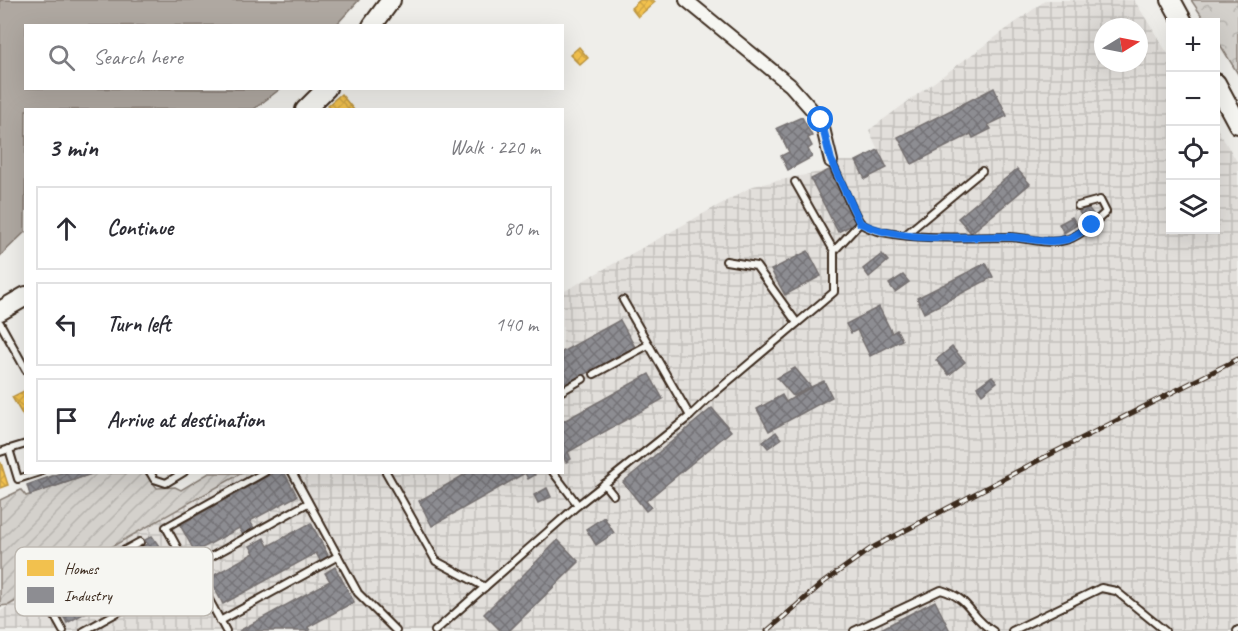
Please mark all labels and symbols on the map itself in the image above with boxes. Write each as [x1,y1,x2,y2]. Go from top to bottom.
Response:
north arrow [1094,18,1148,72]
route start [807,106,833,132]
route end [1078,211,1104,237]
legend [15,547,213,616]
text: Homes [64,559,100,579]
text: Industry [64,586,113,606]

